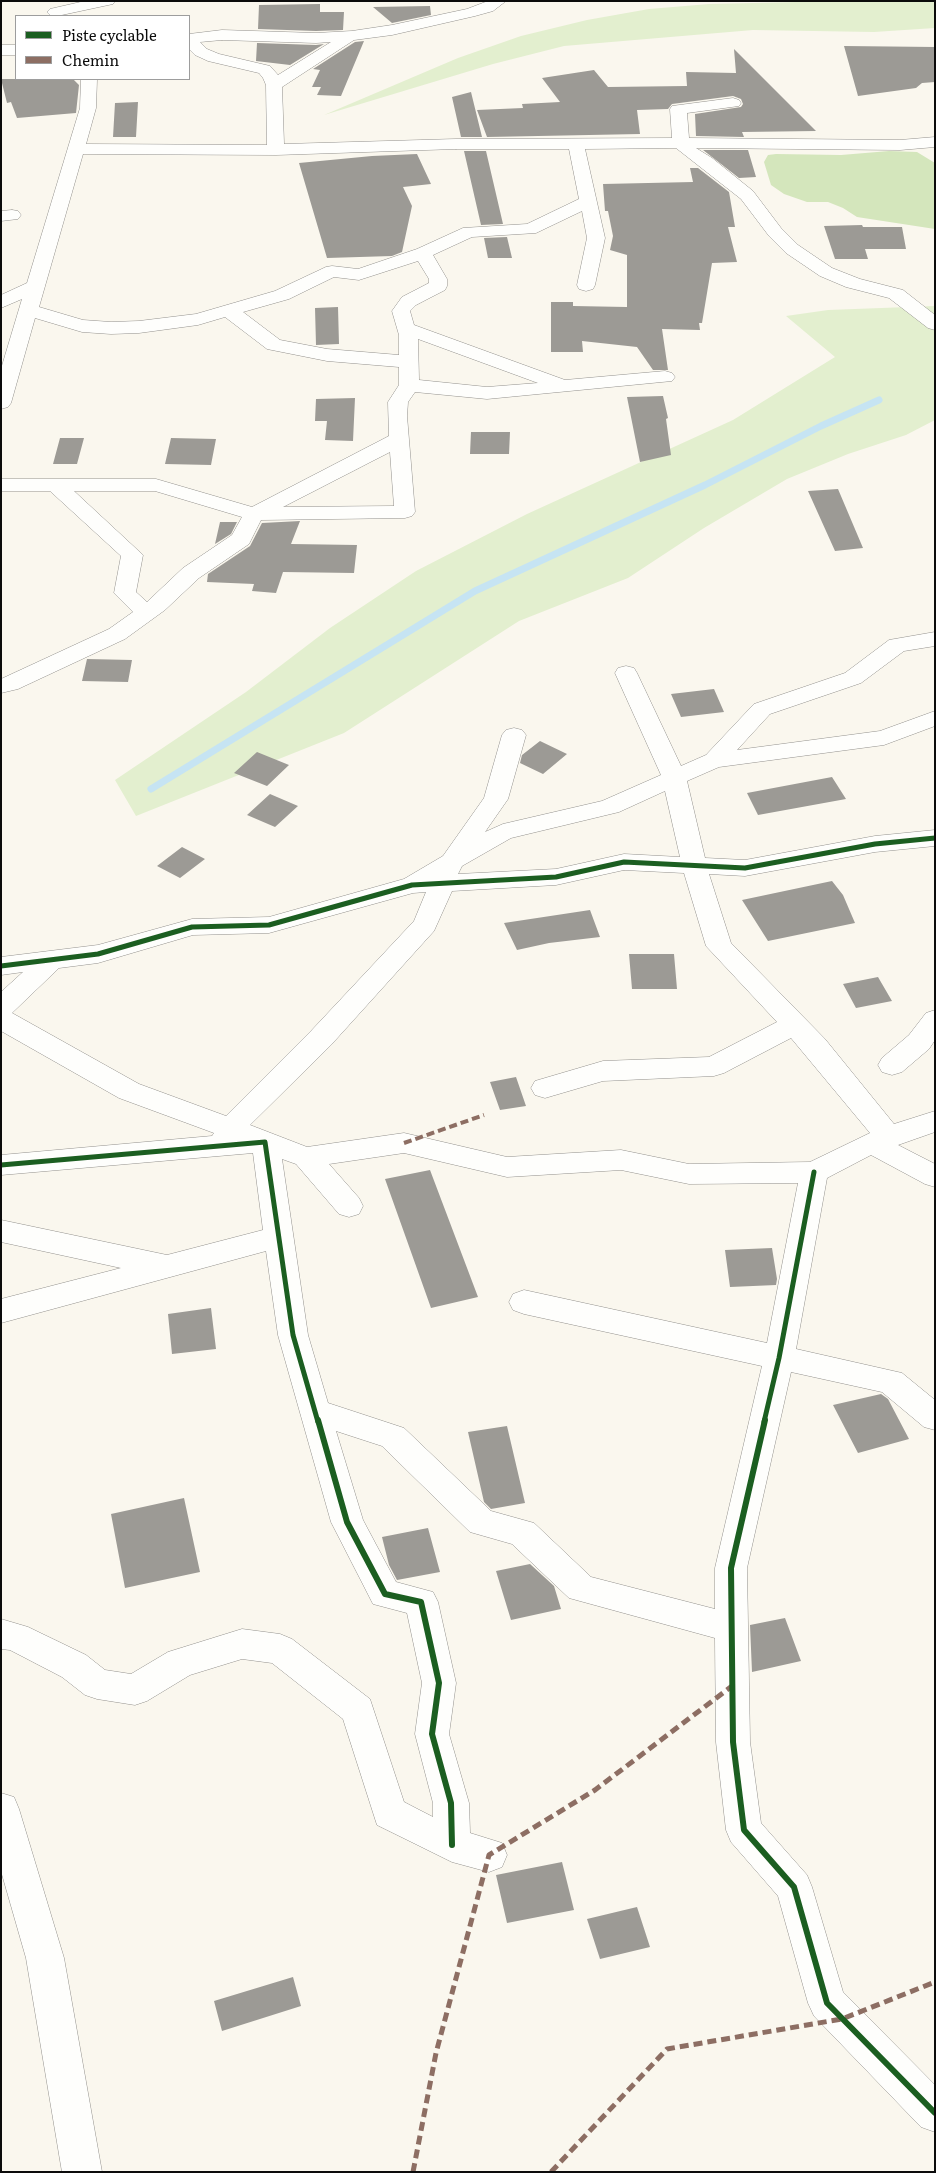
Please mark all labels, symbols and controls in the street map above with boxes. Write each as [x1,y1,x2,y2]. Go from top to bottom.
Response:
legend [15,15,190,80]
text: Piste cyclable [62,23,157,46]
text: Chemin [62,48,119,71]

